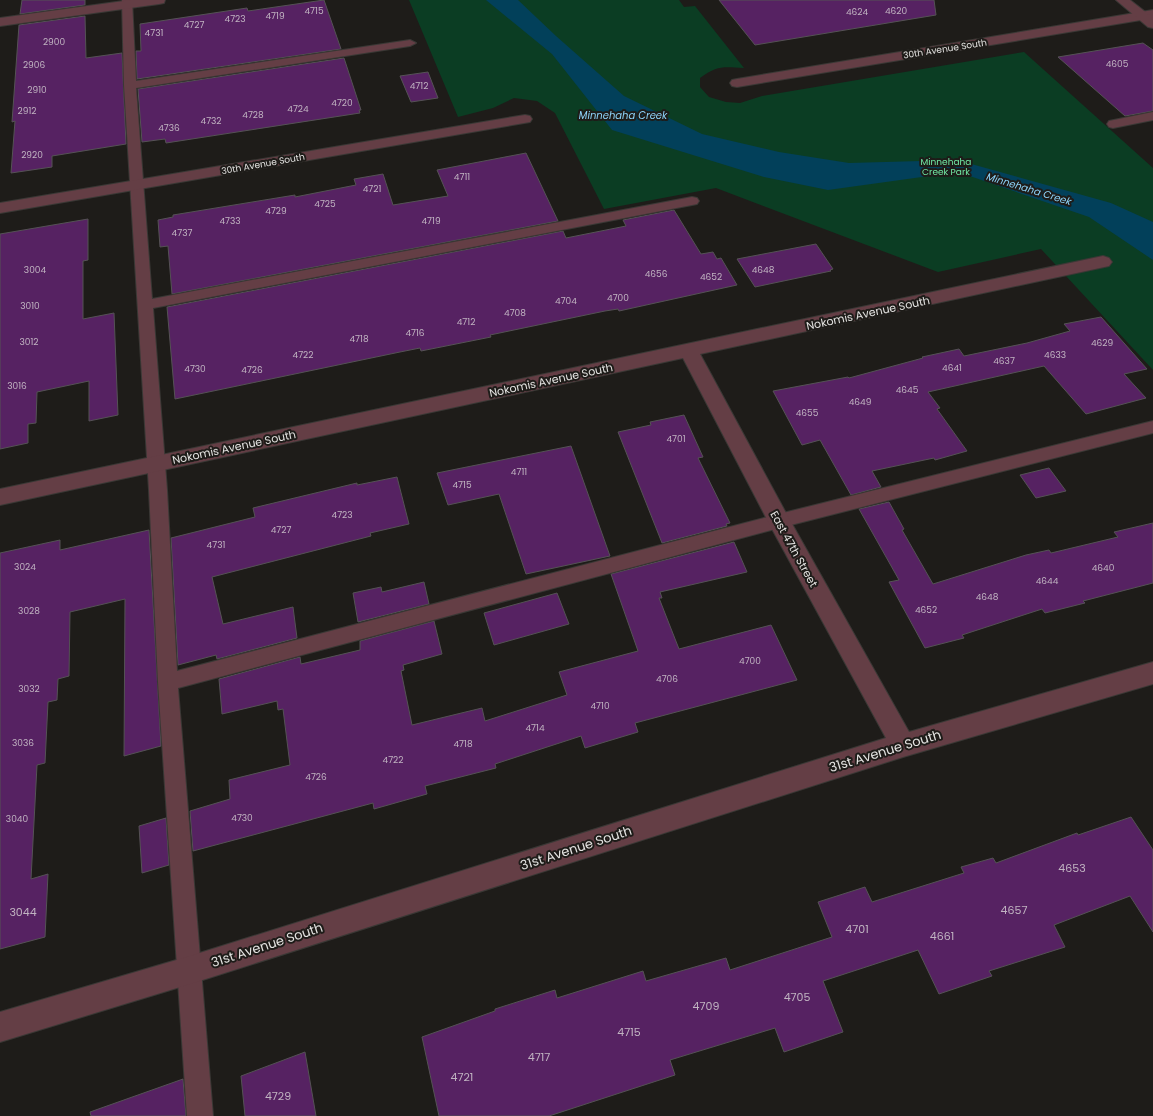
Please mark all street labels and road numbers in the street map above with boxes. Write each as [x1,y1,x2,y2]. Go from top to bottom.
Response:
street label: 30th Avenue South [902,36,988,62]
street label: 30th Avenue South [220,151,306,177]
street label: Nokomis Avenue South [805,292,931,334]
street label: Nokomis Avenue South [488,359,614,401]
street label: Nokomis Avenue South [171,426,297,468]
street label: East 47th Street [766,508,822,590]
street label: 31st Avenue South [827,725,943,777]
street label: 31st Avenue South [518,821,634,875]
street label: 31st Avenue South [209,918,325,972]

